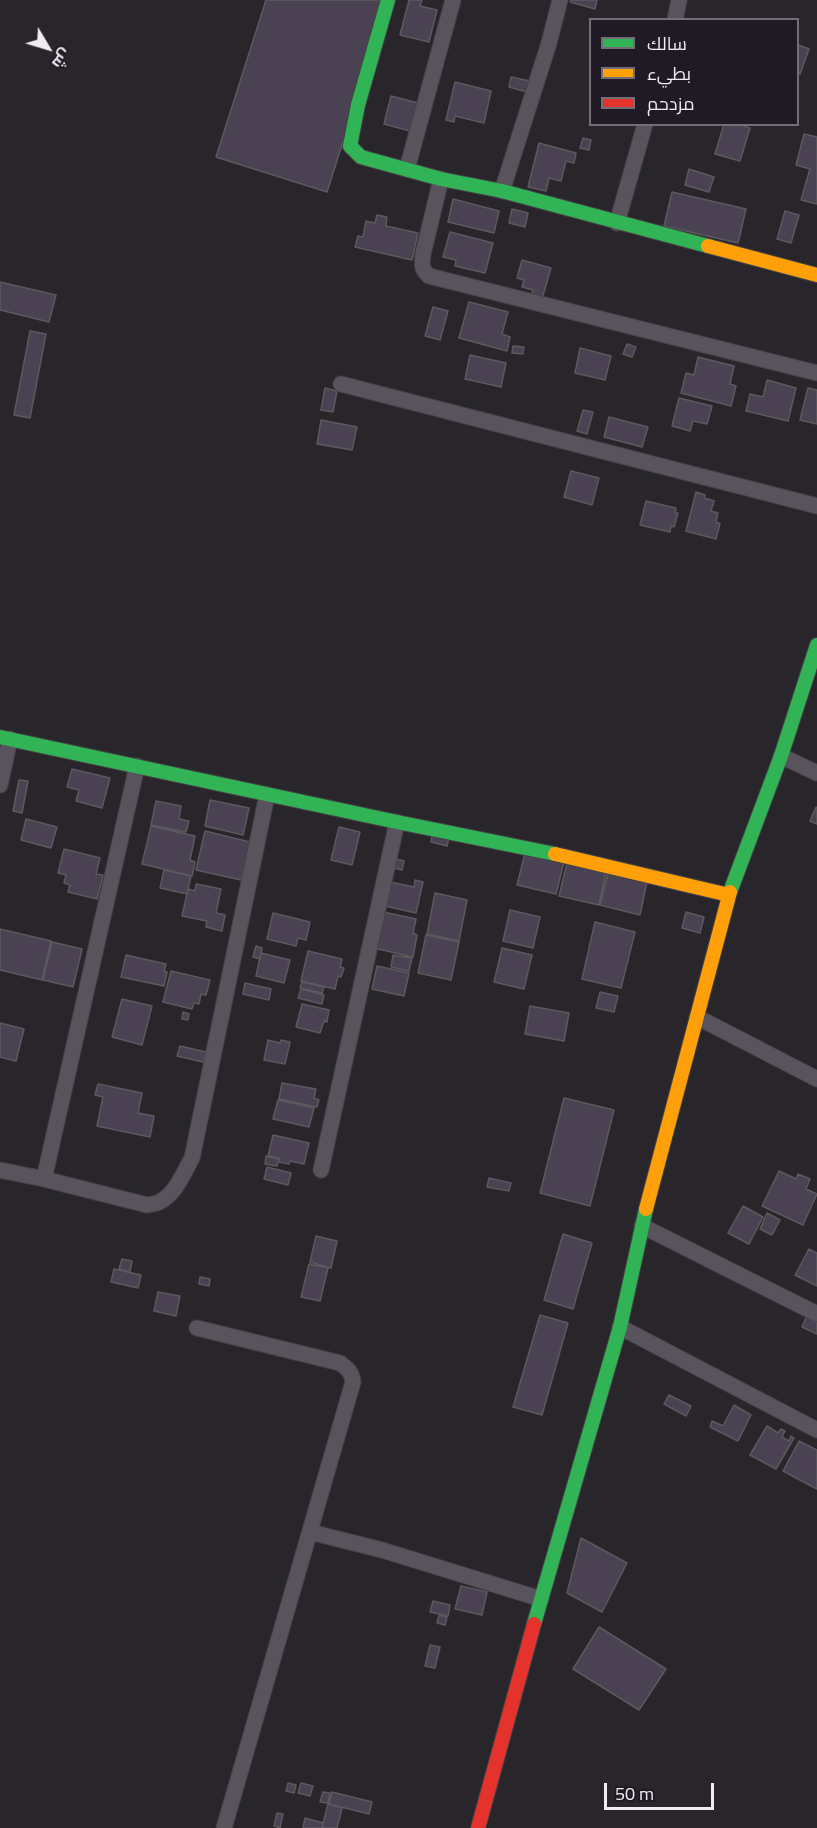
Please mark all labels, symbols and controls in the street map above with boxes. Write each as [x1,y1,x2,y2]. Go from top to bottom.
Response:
north arrow [18,18,78,78]
legend [589,18,799,126]
text: سالك [647,27,687,60]
text: ش [44,42,80,76]
text: بطيء [647,57,691,90]
text: مزدحم [647,87,695,120]
scale bar [607,1771,716,1809]
text: 50 m [615,1777,654,1810]

